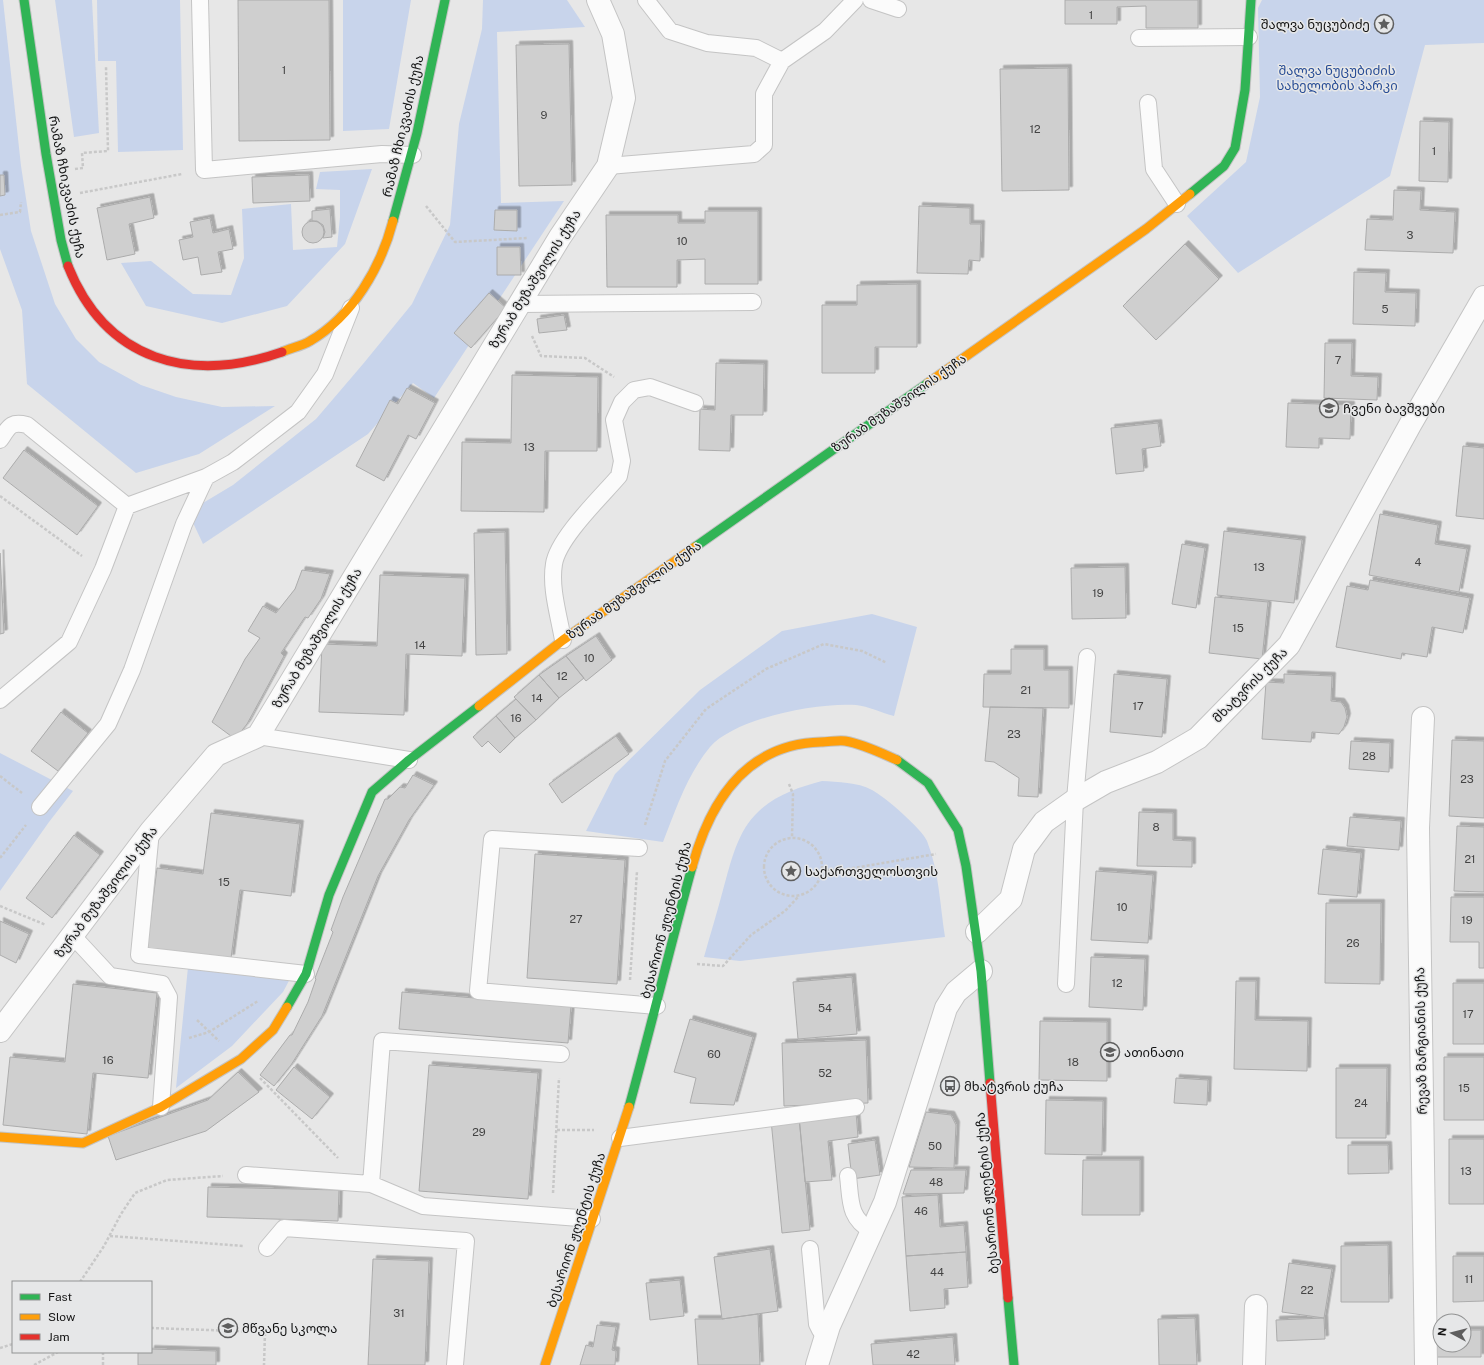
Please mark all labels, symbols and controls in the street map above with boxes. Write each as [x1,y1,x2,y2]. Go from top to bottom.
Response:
house number: 1 [1089,9,1093,21]
place icon: შალვა ნუცუბიძე [1373,13,1395,35]
place label: შალვა ნუცუბიძე [1261,17,1370,33]
street label: რამაზ ჩხიკვაძის ქუჩა [379,54,427,198]
park label: შალვა ნუცუბიძის სახელობის პარკი [1276,63,1398,94]
house number: 1 [282,64,286,76]
house number: 9 [541,109,548,121]
street label: რამაზ ჩხიკვაძის ქუჩა [46,114,88,260]
house number: 12 [1029,123,1041,135]
house number: 1 [1432,145,1436,157]
street label: ზურაბ მუზაშვილის ქუჩა [486,207,585,352]
house number: 3 [1407,229,1414,241]
house number: 10 [676,235,688,247]
house number: 5 [1381,303,1389,315]
street label: ზურაბ მუზაშვილის ქუჩა [829,351,970,456]
house number: 7 [1335,354,1342,366]
school or university icon: Ჩვენი ბავშვები [1318,397,1340,419]
place label: Ჩვენი ბავშვები [1343,401,1445,416]
house number: 13 [523,441,535,453]
street label: ზურაბ მუზაშვილის ქუჩა [564,538,705,643]
house number: 4 [1415,556,1422,568]
house number: 13 [1253,561,1265,573]
street label: ზურაბ მუზაშვილის ქუჩა [269,565,366,711]
house number: 19 [1092,587,1104,599]
house number: 15 [1232,622,1244,634]
house number: 14 [414,639,426,651]
street label: მხატვრის ქუჩა [1209,644,1291,726]
house number: 10 [583,652,595,664]
house number: 12 [556,670,568,682]
house number: 21 [1020,684,1032,696]
house number: 14 [531,692,543,704]
house number: 17 [1132,700,1144,712]
house number: 16 [510,712,522,724]
house number: 23 [1007,728,1021,740]
house number: 28 [1362,750,1376,762]
house number: 23 [1460,773,1474,785]
house number: 8 [1152,821,1160,833]
street label: ზურაბ მუზაშვილის ქუჩა [52,823,161,961]
street label: ბესარიონ ჟღენტის ქუჩა [638,840,695,1001]
house number: 21 [1464,853,1476,865]
place icon: საქართველოსთვის [780,860,802,882]
place label: საქართველოსთვის [805,864,938,880]
house number: 15 [218,876,230,888]
house number: 10 [1116,901,1128,913]
house number: 27 [569,913,583,925]
house number: 19 [1461,914,1473,926]
house number: 26 [1346,937,1360,949]
street label: რევაზ მარგიანის ქუჩა [1412,967,1430,1115]
house number: 12 [1111,977,1123,989]
house number: 54 [818,1002,832,1014]
house number: 17 [1462,1008,1474,1020]
school or university icon: ათინათი [1099,1041,1121,1063]
place label: ათინათი [1124,1045,1184,1060]
house number: 60 [707,1048,721,1060]
house number: 16 [102,1054,114,1066]
house number: 18 [1067,1056,1079,1068]
house number: 52 [818,1067,832,1079]
bus stop icon: მხატვრის ქუჩა [939,1075,961,1097]
place label: მხატვრის ქუჩა [964,1079,1064,1094]
house number: 15 [1458,1082,1470,1094]
house number: 24 [1354,1097,1368,1109]
street label: ბესარიონ ჟღენტის ქუჩა [972,1111,1003,1274]
house number: 29 [472,1126,486,1138]
house number: 50 [928,1140,942,1152]
street label: ბესარიონ ჟღენტის ქუჩა [544,1151,609,1310]
house number: 13 [1460,1165,1472,1177]
house number: 48 [929,1176,943,1188]
house number: 46 [914,1205,928,1217]
house number: 44 [930,1266,944,1278]
house number: 11 [1465,1273,1473,1285]
legend [12,1281,152,1353]
house number: 22 [1300,1284,1314,1296]
text: Fast [48,1290,73,1304]
house number: 31 [393,1307,405,1319]
text: Slow [48,1310,76,1324]
north arrow [1432,1313,1472,1353]
school or university icon: მწვანე სკოლა [217,1317,239,1339]
place label: მწვანე სკოლა [242,1321,337,1337]
text: N [1436,1327,1449,1337]
text: Jam [48,1330,70,1344]
house number: 42 [906,1348,920,1360]

